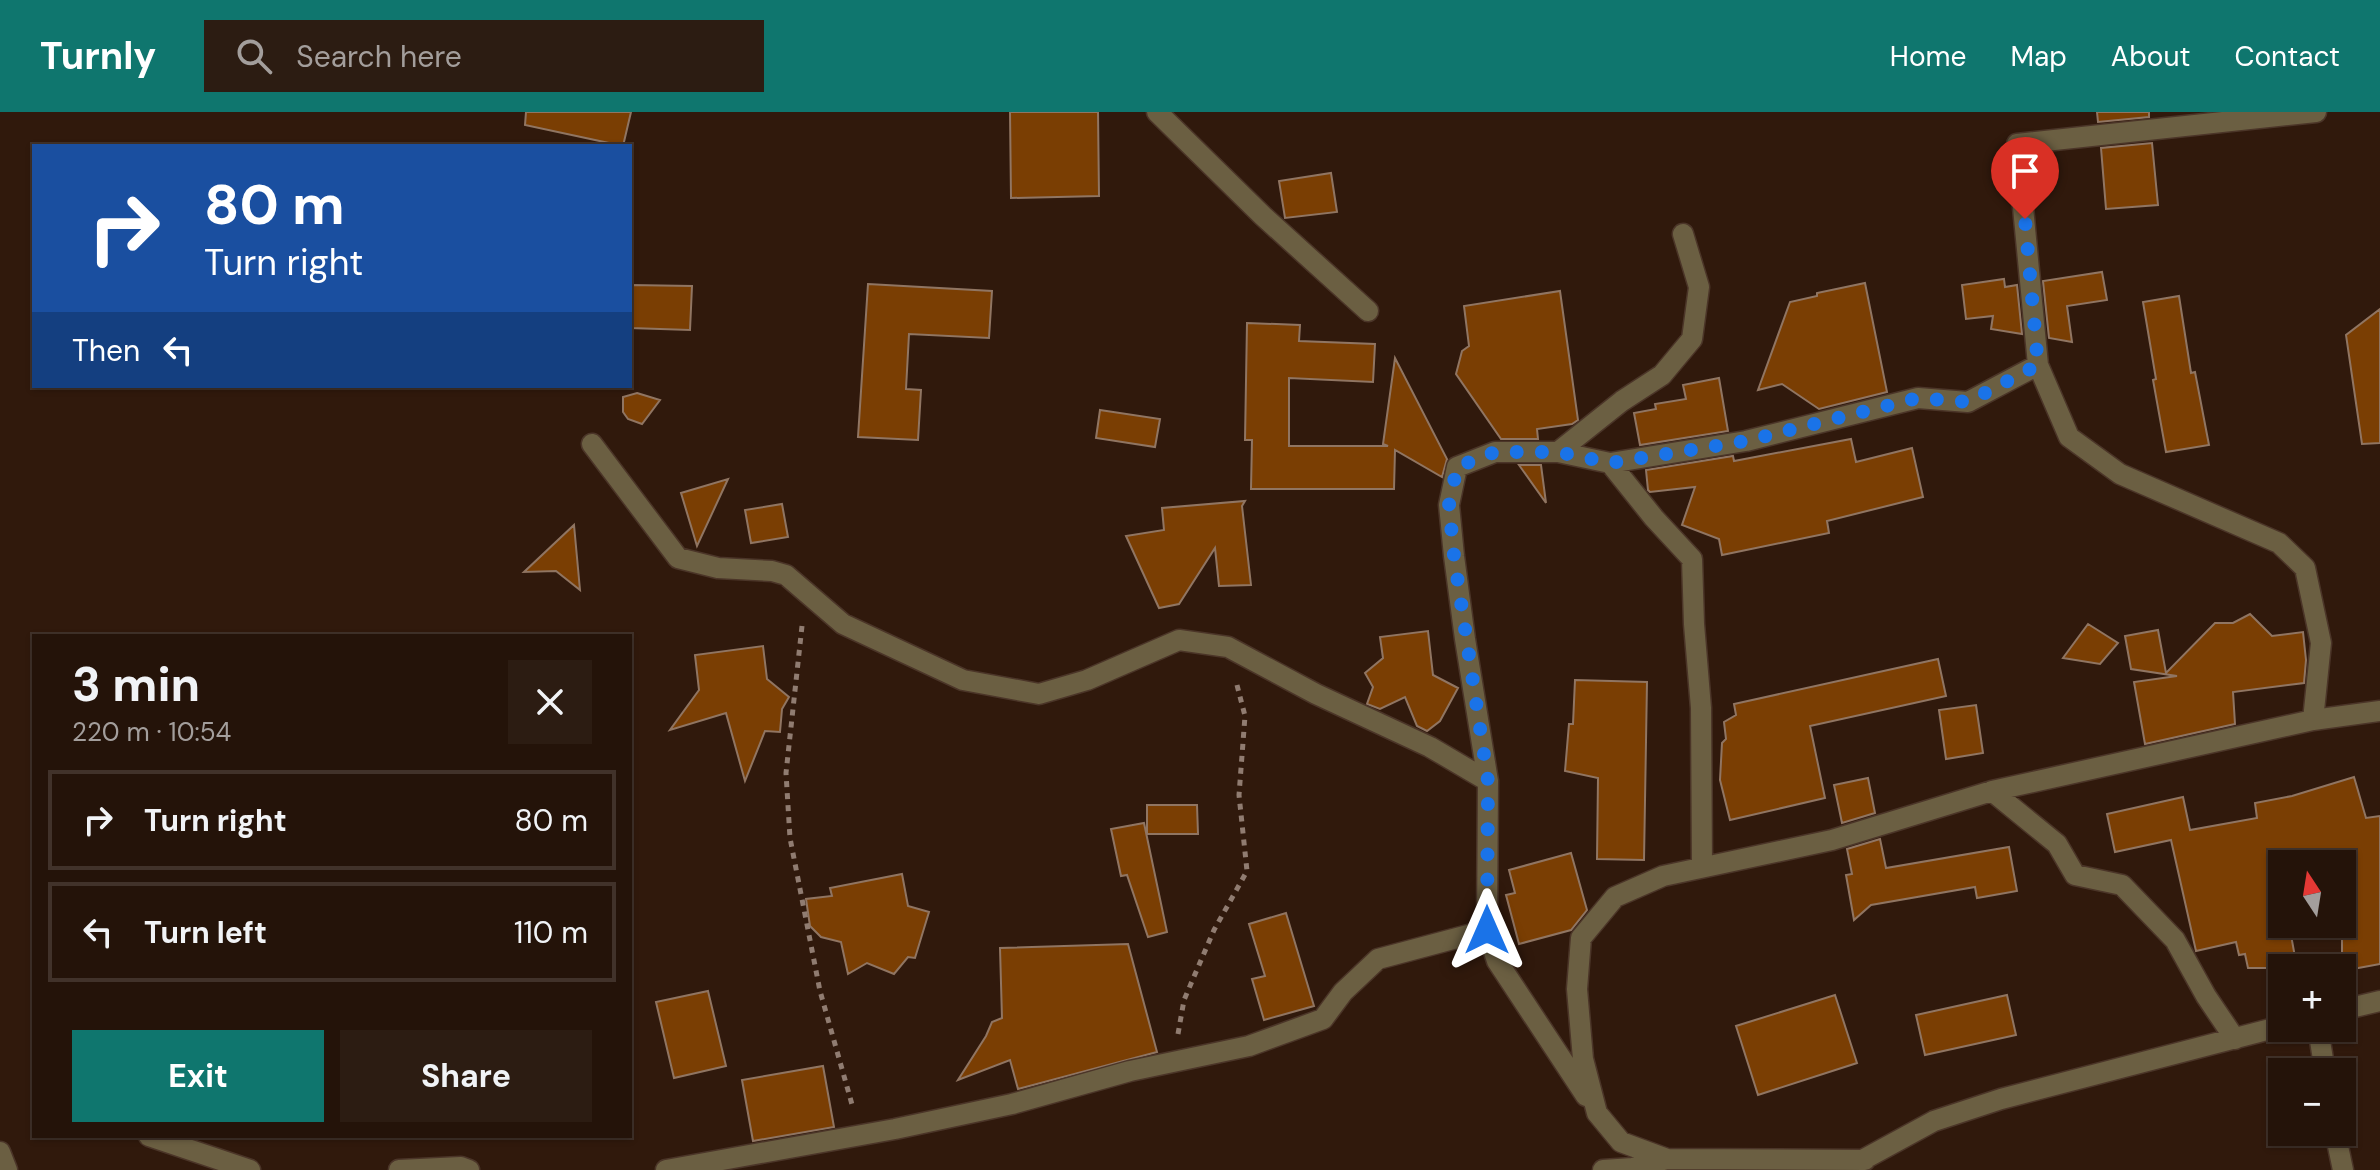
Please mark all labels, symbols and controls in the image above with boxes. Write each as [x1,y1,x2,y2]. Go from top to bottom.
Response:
search box [204,20,764,92]
text: Turnly [40,31,156,81]
icon: search [232,34,276,78]
text: Search here [296,37,462,76]
text: Home [1890,38,1966,75]
text: Map [2010,38,2067,75]
text: About [2111,38,2190,75]
text: Contact [2234,38,2340,75]
pin [1991,137,2059,219]
icon: arrive [2003,149,2047,193]
text: 80 m [204,168,345,241]
icon: right [72,176,176,280]
text: Turn right [204,239,363,286]
icon: left [156,328,200,372]
text: Then [72,331,140,370]
text: 3 min [72,653,200,716]
button: close [508,660,592,744]
text: 220 m · 10:54 [72,715,231,749]
icon: right [76,798,120,842]
text: Turn right [144,801,287,840]
text: 80 m [515,801,588,840]
north arrow [2268,850,2356,938]
map controls [2268,850,2356,1146]
position arrow [1445,888,1529,972]
icon: left [76,910,120,954]
text: Turn left [144,913,267,952]
text: 110 m [514,913,588,952]
button: + [2268,954,2356,1042]
button: Exit [72,1030,324,1122]
button: Share [340,1030,592,1122]
button: − [2268,1058,2356,1146]

